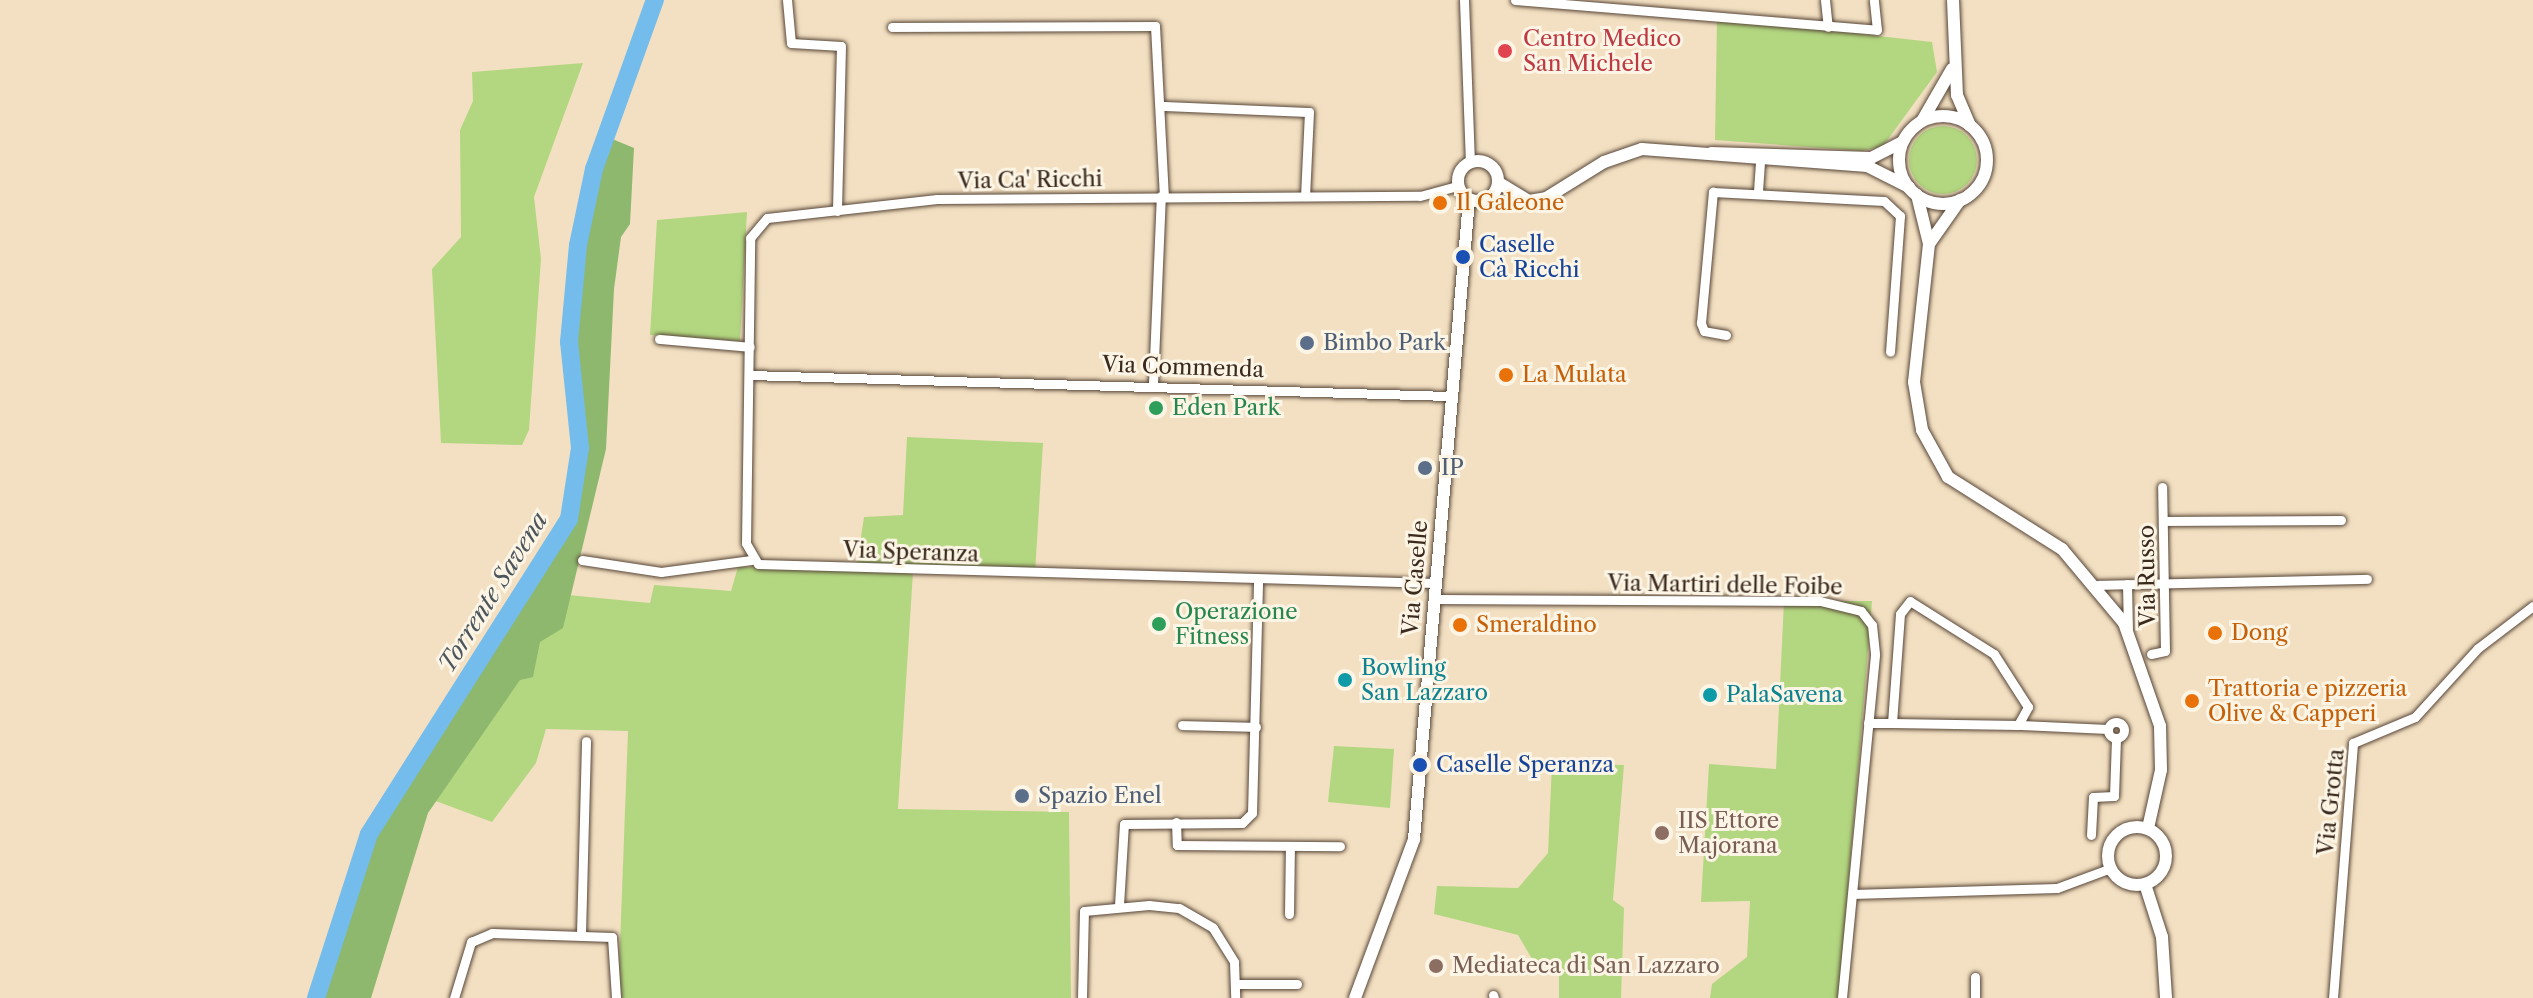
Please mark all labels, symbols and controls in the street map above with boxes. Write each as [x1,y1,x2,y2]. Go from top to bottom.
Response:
place label: Centro Medico San Michele [1523,25,1681,76]
marker: Centro Medico San Michele [1494,40,1516,62]
street label: Via Ca' Ricchi [957,166,1103,194]
place label: Il Galeone [1456,190,1564,216]
marker: Il Galeone [1431,194,1449,212]
place label: Caselle Cà Ricchi [1479,231,1580,282]
marker: Caselle Cà Ricchi [1454,248,1472,266]
place label: Bimbo Park [1323,330,1446,356]
marker: Bimbo Park [1298,334,1316,352]
street label: Via Commenda [1101,351,1265,383]
place label: La Mulata [1522,362,1627,388]
marker: La Mulata [1497,366,1515,384]
place label: Eden Park [1172,395,1280,421]
marker: Eden Park [1147,399,1165,417]
place label: IP [1441,455,1464,481]
marker: IP [1416,459,1434,477]
water label: Torrente Savena [432,507,554,677]
street label: Via Caselle [1397,519,1433,637]
street label: Via Russo [2133,525,2161,627]
street label: Via Speranza [842,536,980,568]
street label: Via Martiri delle Foibe [1607,570,1843,600]
place label: Operazione Fitness [1175,598,1298,650]
place label: Smeraldino [1476,612,1597,638]
marker: Operazione Fitness [1150,615,1168,633]
marker: Smeraldino [1451,616,1469,634]
place label: Dong [2231,620,2288,646]
marker: Dong [2206,624,2224,642]
place label: Bowling San Lazzaro [1361,654,1488,706]
marker: Bowling San Lazzaro [1336,671,1354,689]
place label: Trattoria e pizzeria Olive & Capperi [2208,675,2407,726]
place label: PalaSavena [1726,682,1843,708]
marker: PalaSavena [1701,686,1719,704]
marker: Trattoria e pizzeria Olive & Capperi [2183,692,2201,710]
street label: Via Grotta [2312,747,2350,857]
place label: Caselle Speranza [1436,752,1614,778]
marker: Caselle Speranza [1411,756,1429,774]
place label: Spazio Enel [1038,783,1161,809]
marker: Spazio Enel [1013,787,1031,805]
place label: IIS Ettore Majorana [1678,807,1779,858]
marker: IIS Ettore Majorana [1653,824,1671,842]
place label: Mediateca di San Lazzaro [1452,953,1720,979]
marker: Mediateca di San Lazzaro [1427,957,1445,975]

